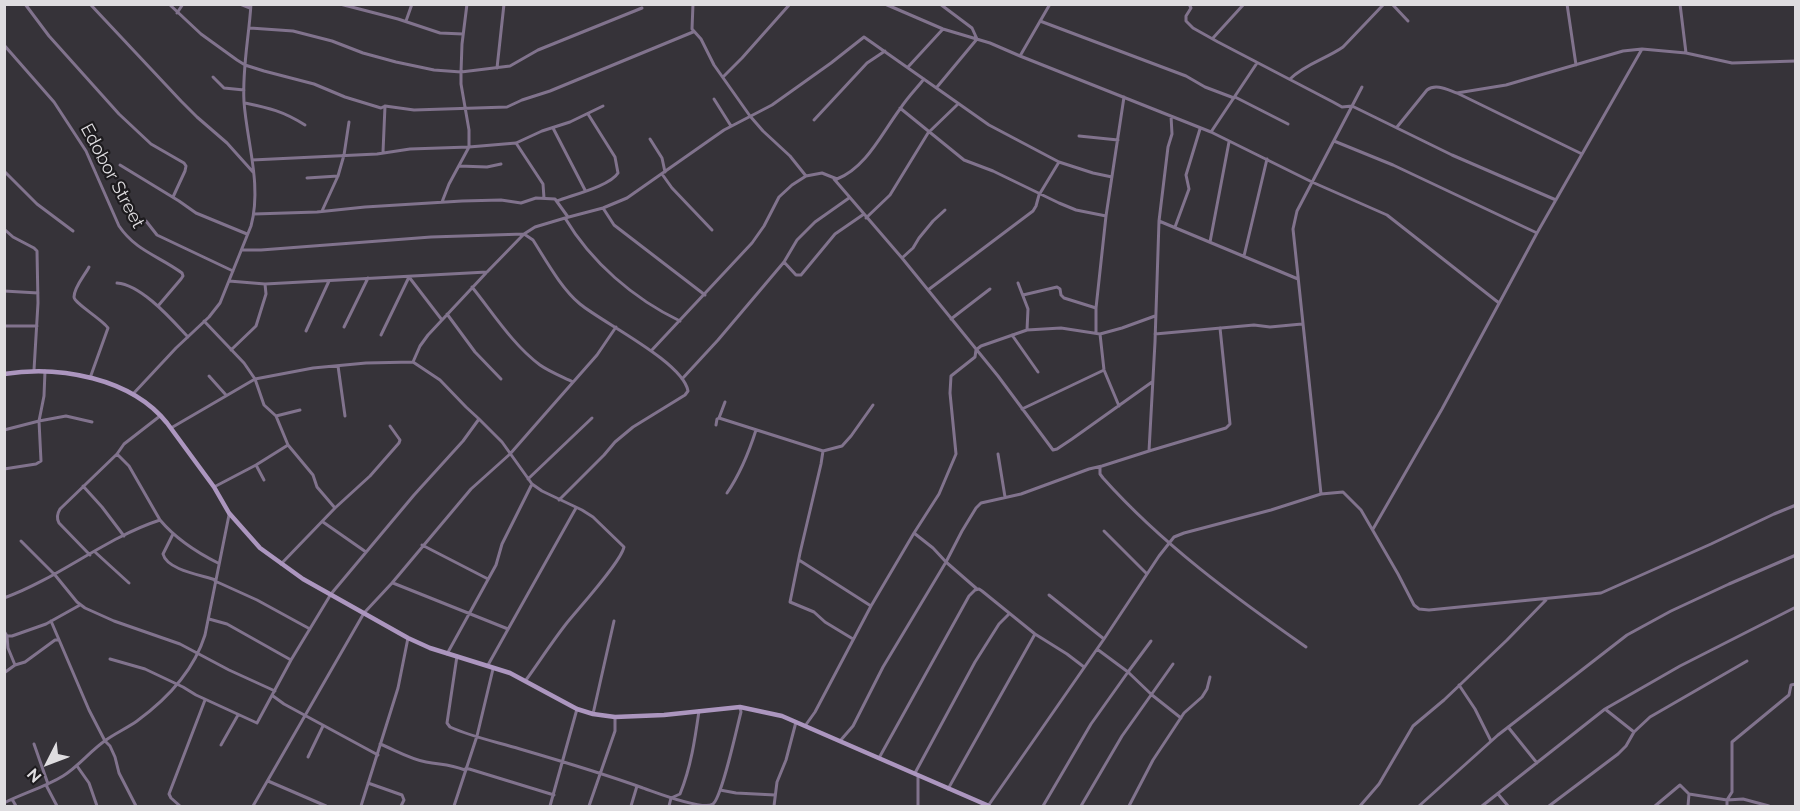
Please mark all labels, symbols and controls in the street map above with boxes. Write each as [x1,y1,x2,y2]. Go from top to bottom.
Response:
street label: Edobor Street [75,120,149,232]
north arrow [18,733,78,793]
text: N [23,764,45,786]

